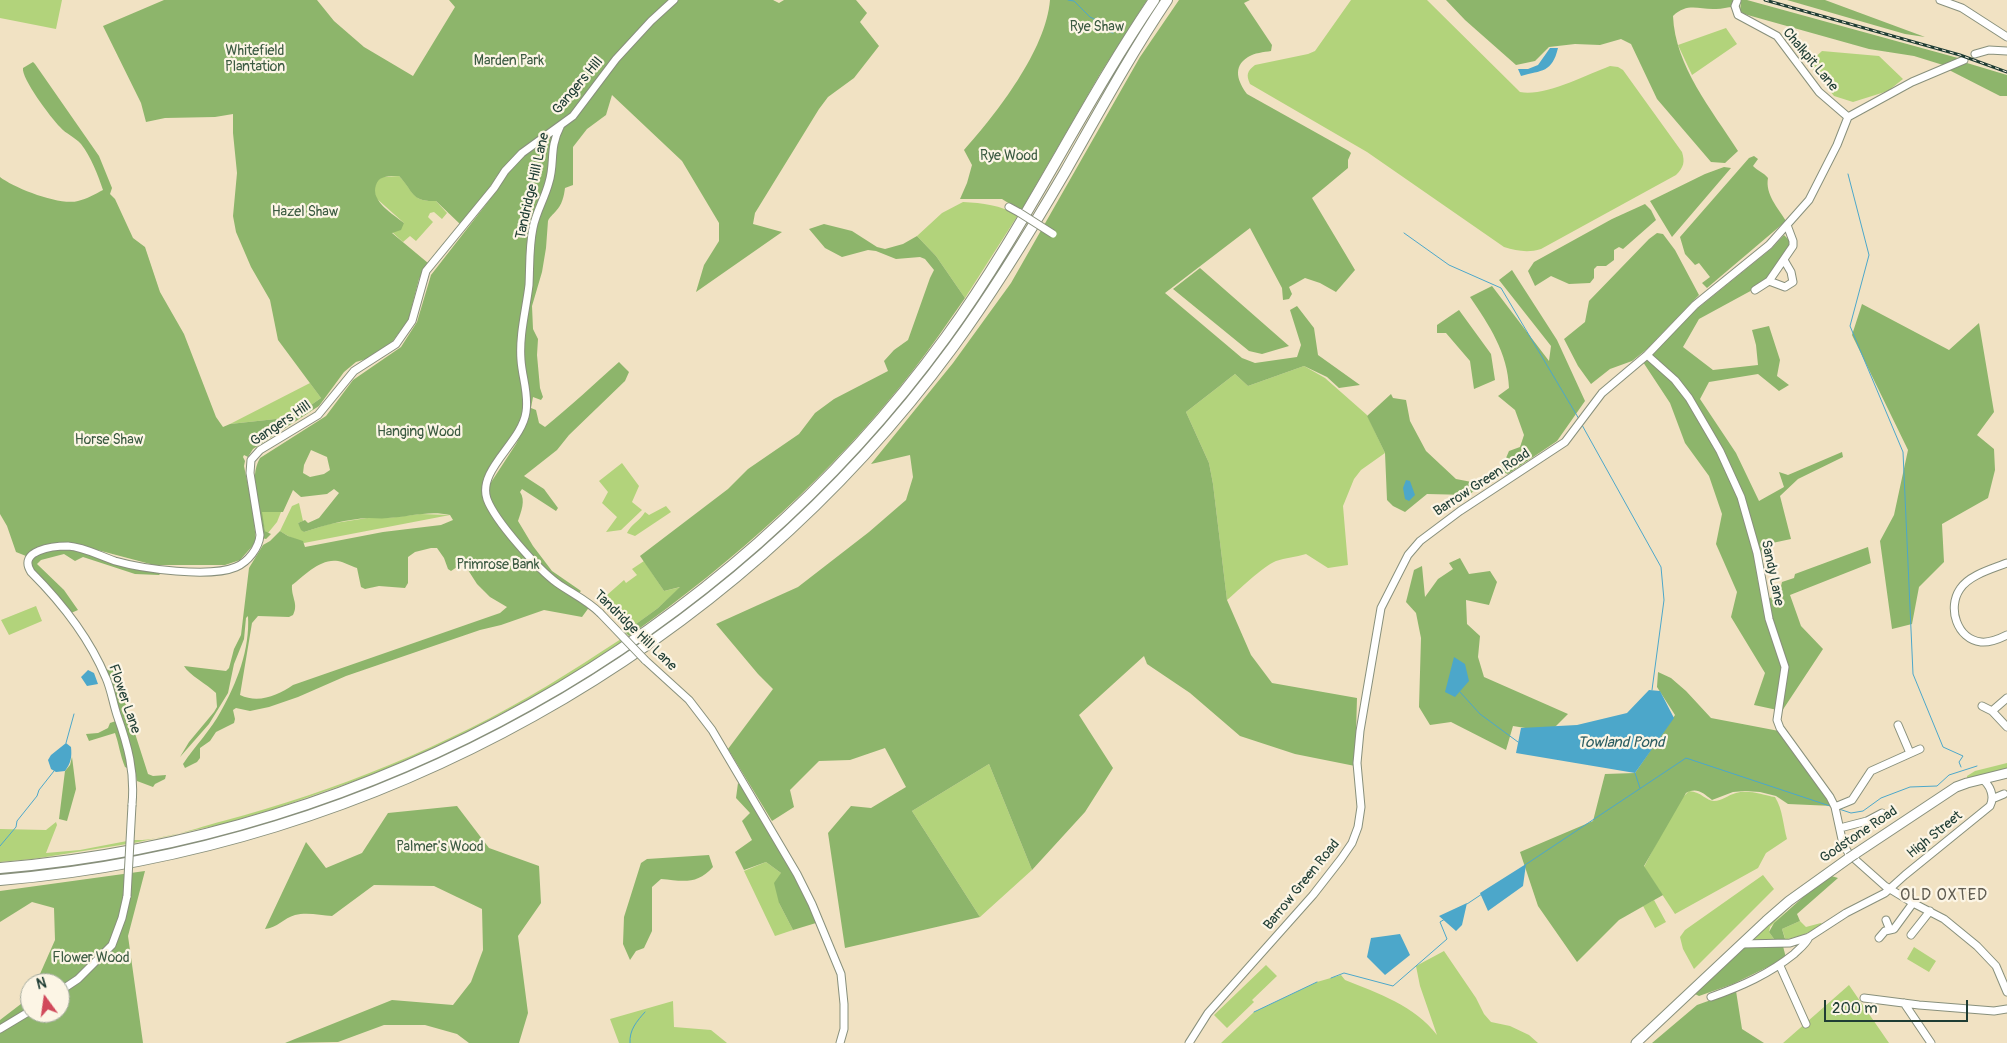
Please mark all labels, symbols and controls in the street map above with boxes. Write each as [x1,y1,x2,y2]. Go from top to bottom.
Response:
park label: Rye Shaw [1070,19,1124,35]
street label: Chalkpit Lane [1779,25,1841,95]
park label: Whitefield Plantation [225,43,285,75]
park label: Marden Park [474,53,544,69]
street label: Gangers Hill [549,54,607,118]
street label: Tandridge Hill Lane [513,131,553,241]
park label: Rye Wood [980,148,1038,164]
park label: Hazel Shaw [272,204,338,220]
street label: Gangers Hill [247,398,315,450]
park label: Hanging Wood [377,424,461,440]
park label: Horse Shaw [75,432,143,448]
street label: Barrow Green Road [1431,446,1533,520]
street label: Sandy Lane [1757,539,1787,607]
park label: Primrose Bank [456,557,540,573]
street label: Tandridge Hill Lane [590,587,680,675]
street label: Flower Lane [104,662,144,736]
water label: Towland Pond [1578,734,1664,752]
street label: Godstone Road [1817,803,1901,867]
street label: High Street [1904,808,1966,862]
street label: Barrow Green Road [1260,836,1344,934]
park label: Palmer's Wood [396,839,484,855]
district label: OLD OXTED [1899,886,1989,906]
park label: Flower Wood [52,950,130,966]
north arrow [20,973,70,1023]
text: N [35,975,48,993]
scale bar [1827,990,1971,1022]
text: 200 m [1832,999,1877,1018]

